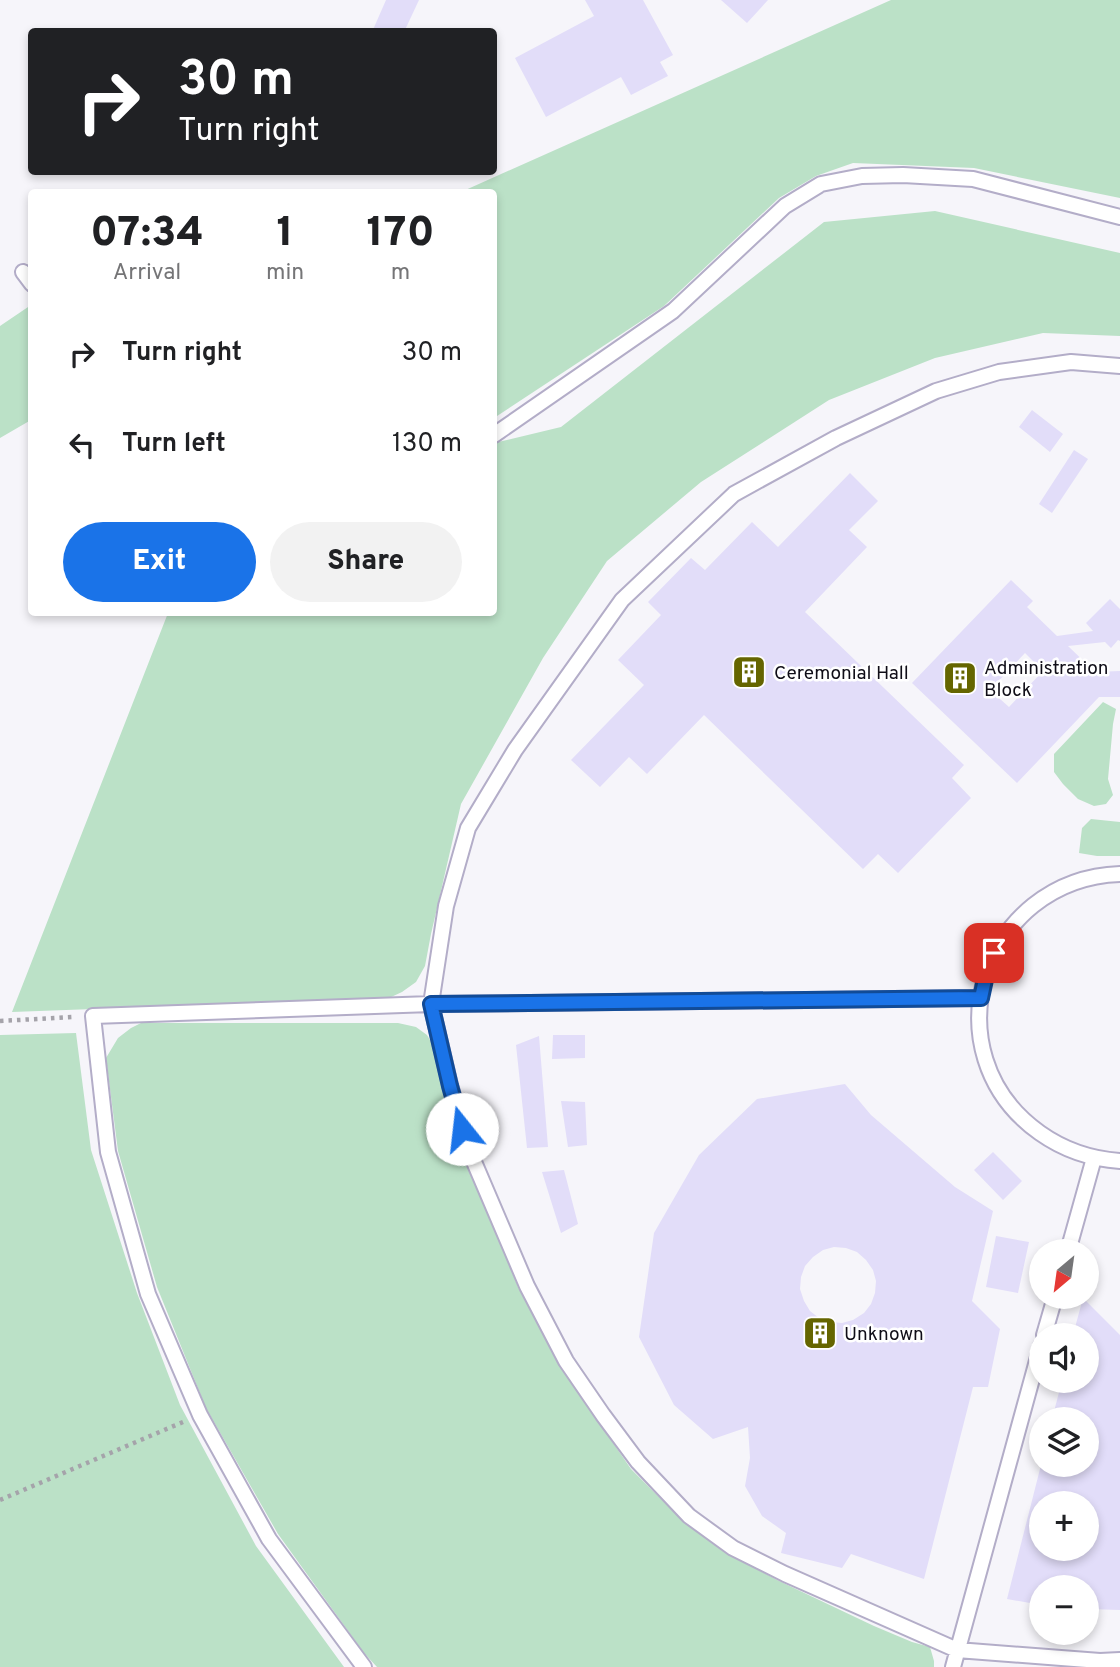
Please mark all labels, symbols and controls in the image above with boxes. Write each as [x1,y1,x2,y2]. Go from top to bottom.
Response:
text: 30 m [178,51,294,113]
icon: right [63,56,154,147]
text: Turn right [178,112,320,152]
text: 07:34 [90,208,204,261]
text: 1 [277,208,294,261]
text: 170 [367,208,435,261]
text: Arrival [113,259,181,288]
text: min [266,259,304,288]
text: m [391,259,410,288]
icon: right [63,335,101,373]
text: Turn right [122,337,242,370]
text: 30 m [402,337,462,370]
icon: left [63,426,101,464]
text: Turn left [122,428,226,461]
text: 130 m [392,428,462,461]
button: Exit [63,522,256,602]
button: Share [270,522,462,602]
building icon: Ceremonial Hall [730,653,768,691]
place label: Administration Block [984,657,1109,703]
building icon: Administration Block [941,659,979,697]
place label: Ceremonial Hall [774,662,909,686]
pin [964,923,1024,983]
icon: arrive [975,934,1013,972]
position arrow [425,1092,499,1166]
north arrow [1029,1239,1099,1309]
map controls [1029,1239,1099,1645]
building icon: Unknown [801,1314,839,1352]
place label: Unknown [844,1323,924,1347]
button: sound [1029,1323,1099,1393]
button: layers [1029,1407,1099,1477]
button: + [1029,1491,1099,1561]
button: − [1029,1575,1099,1645]

